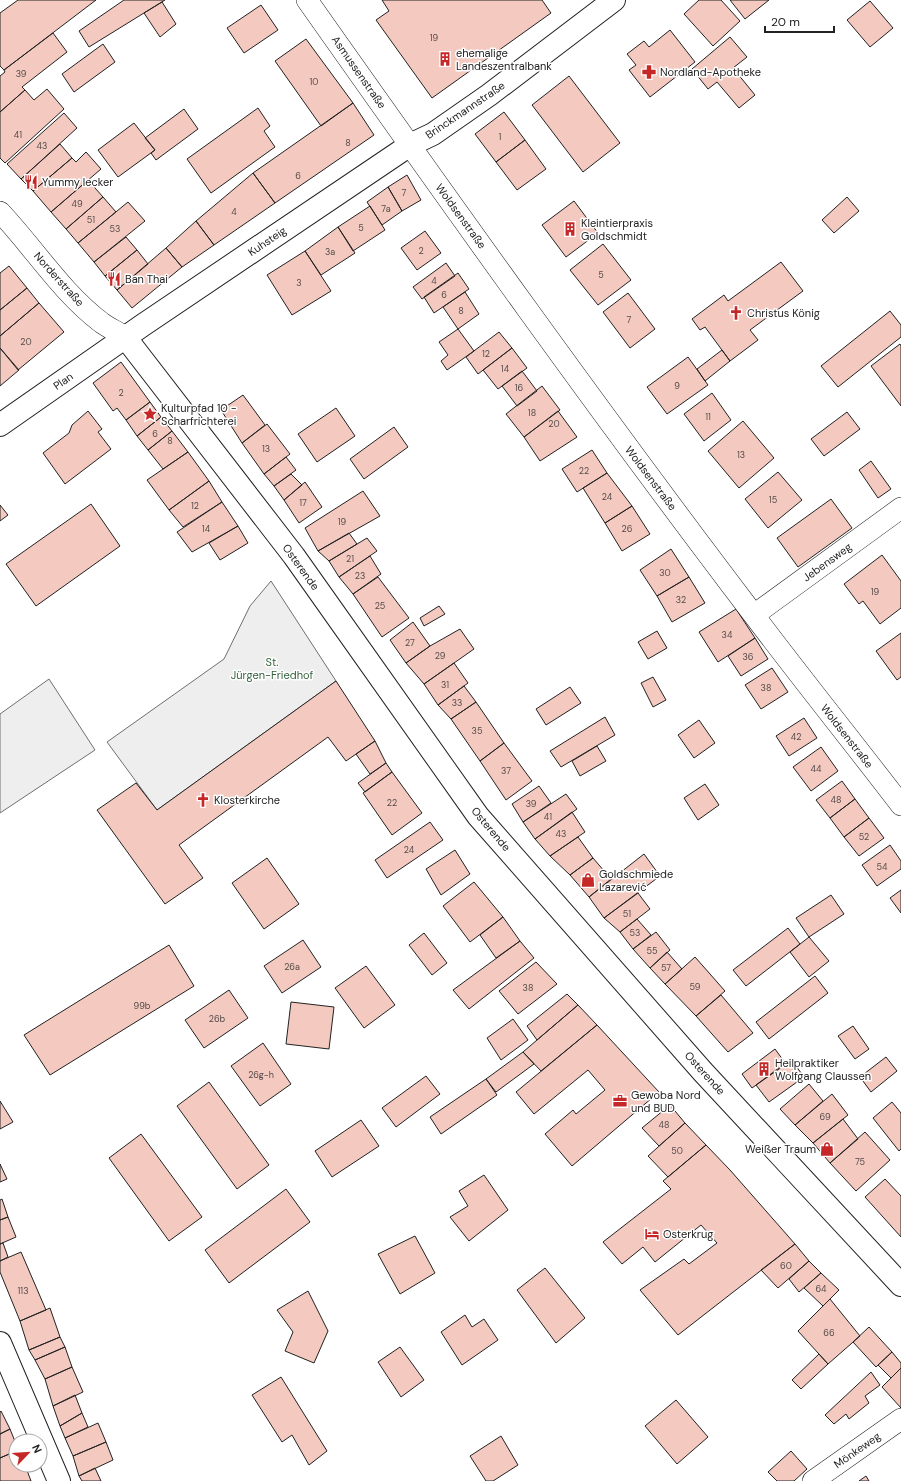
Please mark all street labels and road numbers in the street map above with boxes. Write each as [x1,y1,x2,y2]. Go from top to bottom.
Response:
street label: Asmussenstraße [329,33,389,111]
street label: Brinckmannstraße [423,78,507,142]
street label: Woldsenstraße [433,181,489,251]
street label: Kuhsteig [245,223,289,259]
street label: Norderstraße [31,249,87,309]
street label: Plan [50,369,76,393]
street label: Woldsenstraße [622,443,680,513]
street label: Jebensweg [800,540,854,584]
street label: Osterende [280,541,322,593]
street label: Woldsenstraße [818,701,876,771]
street label: Osterende [468,804,514,854]
street label: Osterende [682,1048,728,1098]
street label: Mönkeweg [831,1429,883,1471]

